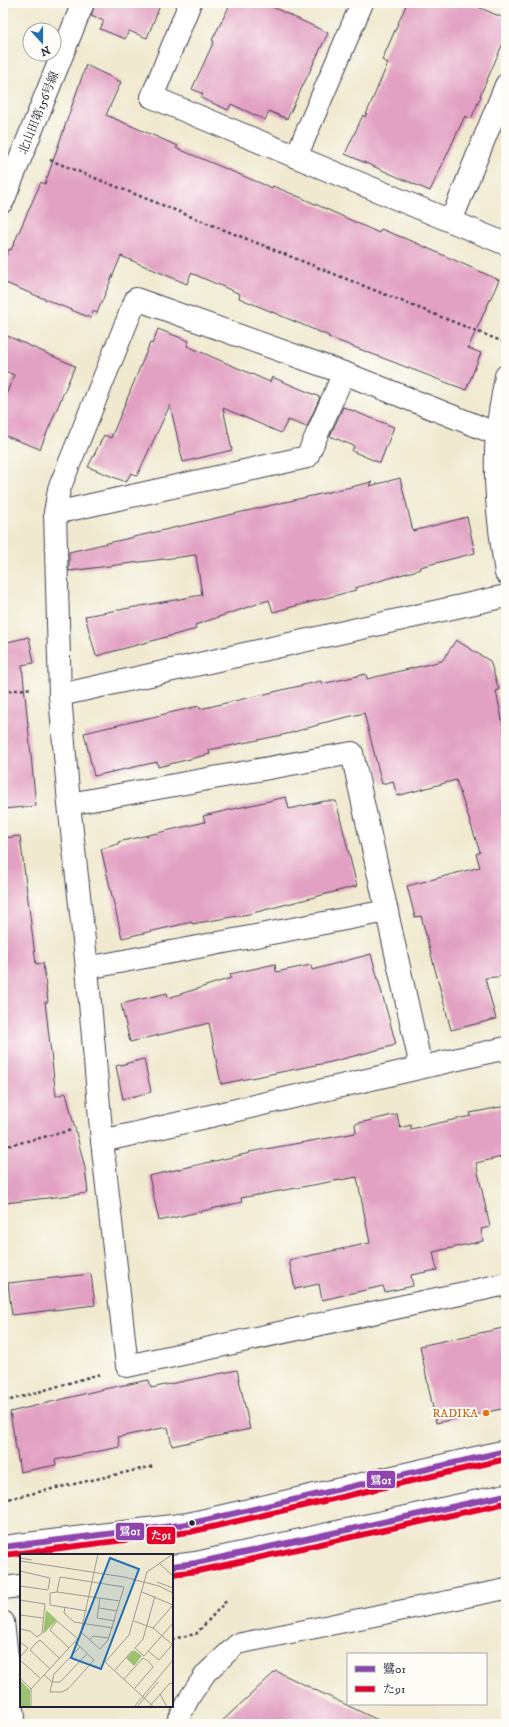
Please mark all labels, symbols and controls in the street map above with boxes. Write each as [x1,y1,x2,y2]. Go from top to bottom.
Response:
north arrow [22,22,62,62]
text: N [39,42,52,59]
street label: 北山田第156号線 [15,69,63,157]
place label: RADIKA [433,1406,478,1421]
marker: RADIKA [481,1408,491,1418]
line badge: 鷺01 [366,1470,396,1489]
text: 鷺01 [371,1474,391,1488]
unlabelled marker [187,1518,197,1528]
line badge: 鷺01 [115,1522,145,1541]
text: 鷺01 [120,1525,140,1539]
line badge: た91 [146,1526,176,1545]
text: た91 [151,1529,171,1543]
inset map [20,1554,173,1707]
legend [347,1653,487,1705]
text: 鷺01 [383,1662,406,1677]
text: た91 [383,1682,405,1697]

